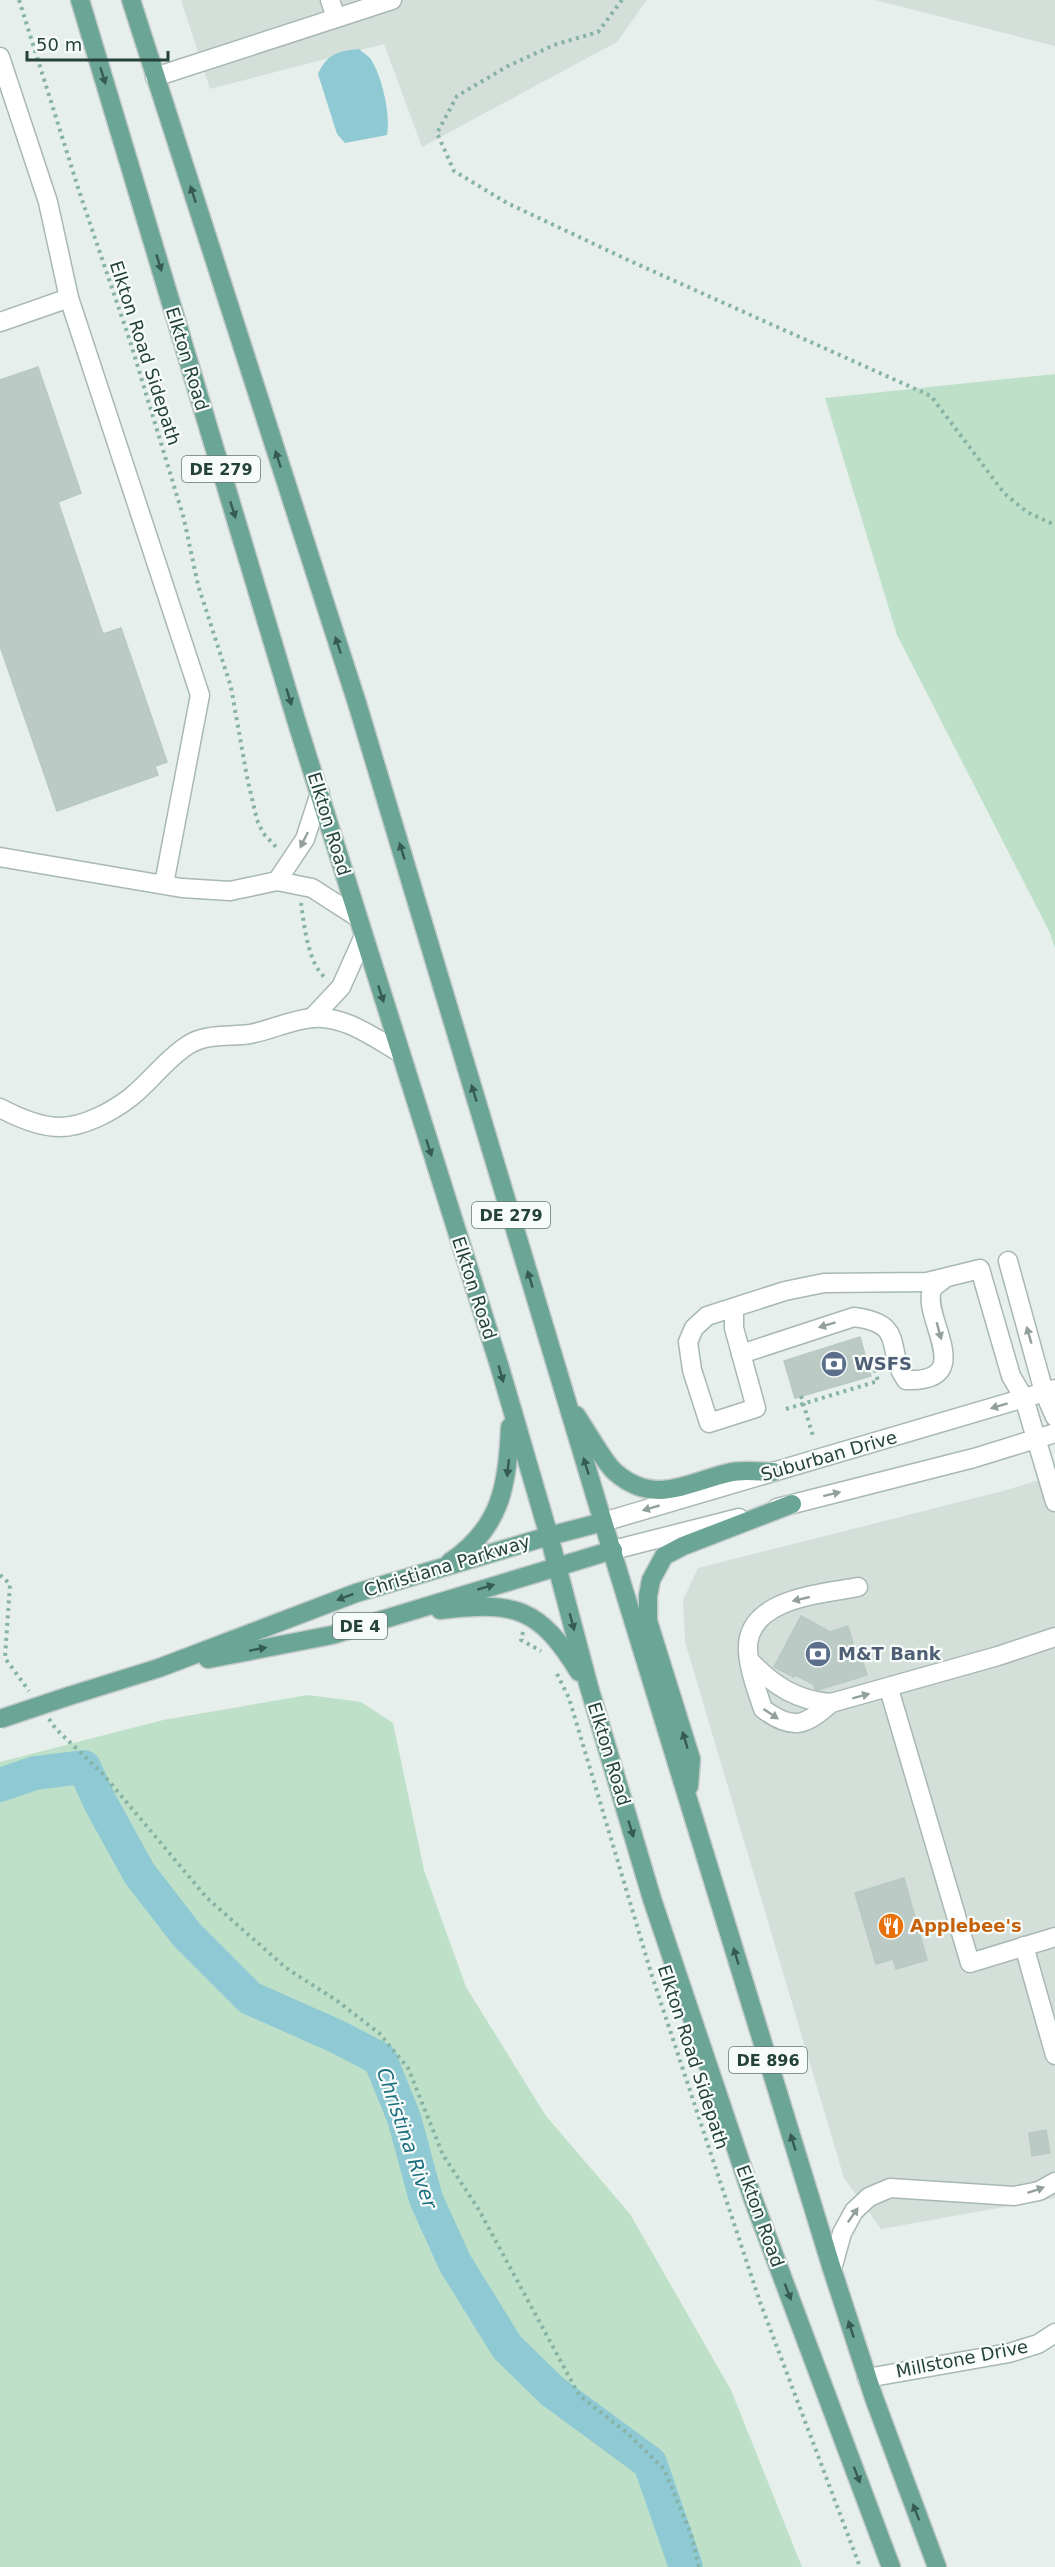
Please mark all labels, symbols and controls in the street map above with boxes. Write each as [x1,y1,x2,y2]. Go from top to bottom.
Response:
scale bar [27,24,168,62]
text: 50 m [36,34,82,55]
one-way arrow [99,67,108,85]
one-way arrow [188,185,197,203]
one-way arrow [155,254,164,272]
street label: Elkton Road Sidepath [106,258,185,448]
street label: Elkton Road [162,305,213,413]
one-way arrow [273,450,282,468]
road number: DE 279 [182,456,260,482]
one-way arrow [229,501,238,519]
one-way arrow [333,636,342,654]
one-way arrow [285,688,294,706]
street label: Elkton Road [304,770,355,878]
one-way arrow [299,831,308,848]
one-way arrow [397,842,406,860]
one-way arrow [376,985,386,1003]
one-way arrow [469,1084,478,1102]
one-way arrow [425,1139,434,1157]
road number: DE 279 [472,1202,550,1228]
street label: Elkton Road [448,1234,501,1342]
one-way arrow [525,1270,534,1288]
one-way arrow [818,1321,836,1330]
one-way arrow [934,1322,944,1340]
one-way arrow [1024,1326,1033,1344]
bank icon: WSFS [819,1349,849,1379]
place label: WSFS [854,1353,912,1374]
one-way arrow [497,1365,506,1383]
one-way arrow [990,1401,1008,1411]
street label: Suburban Drive [758,1426,899,1485]
one-way arrow [581,1457,590,1475]
one-way arrow [503,1459,513,1478]
one-way arrow [824,1489,842,1498]
one-way arrow [642,1504,660,1513]
street label: Christiana Parkway [361,1530,533,1601]
one-way arrow [477,1582,495,1591]
one-way arrow [336,1593,354,1603]
one-way arrow [791,1594,810,1604]
one-way arrow [567,1612,577,1631]
road number: DE 4 [333,1613,387,1639]
bank icon: M&T Bank [803,1639,833,1669]
place label: M&T Bank [838,1643,942,1664]
one-way arrow [249,1644,268,1653]
one-way arrow [851,1691,870,1701]
street label: Elkton Road [584,1700,635,1808]
one-way arrow [762,1708,778,1720]
one-way arrow [680,1731,689,1749]
one-way arrow [627,1820,636,1838]
restaurant icon: Applebee's [876,1911,906,1941]
place label: Applebee's [910,1915,1022,1936]
one-way arrow [731,1947,740,1965]
street label: Elkton Road Sidepath [654,1962,733,2152]
road number: DE 896 [729,2047,807,2073]
water label: Christina River [372,2064,443,2213]
one-way arrow [788,2133,797,2151]
street label: Elkton Road [732,2162,789,2270]
one-way arrow [1028,2185,1046,2195]
one-way arrow [847,2208,859,2224]
one-way arrow [784,2283,794,2301]
one-way arrow [846,2320,855,2338]
street label: Millstone Drive [894,2335,1030,2382]
one-way arrow [852,2466,862,2484]
one-way arrow [911,2503,921,2521]

